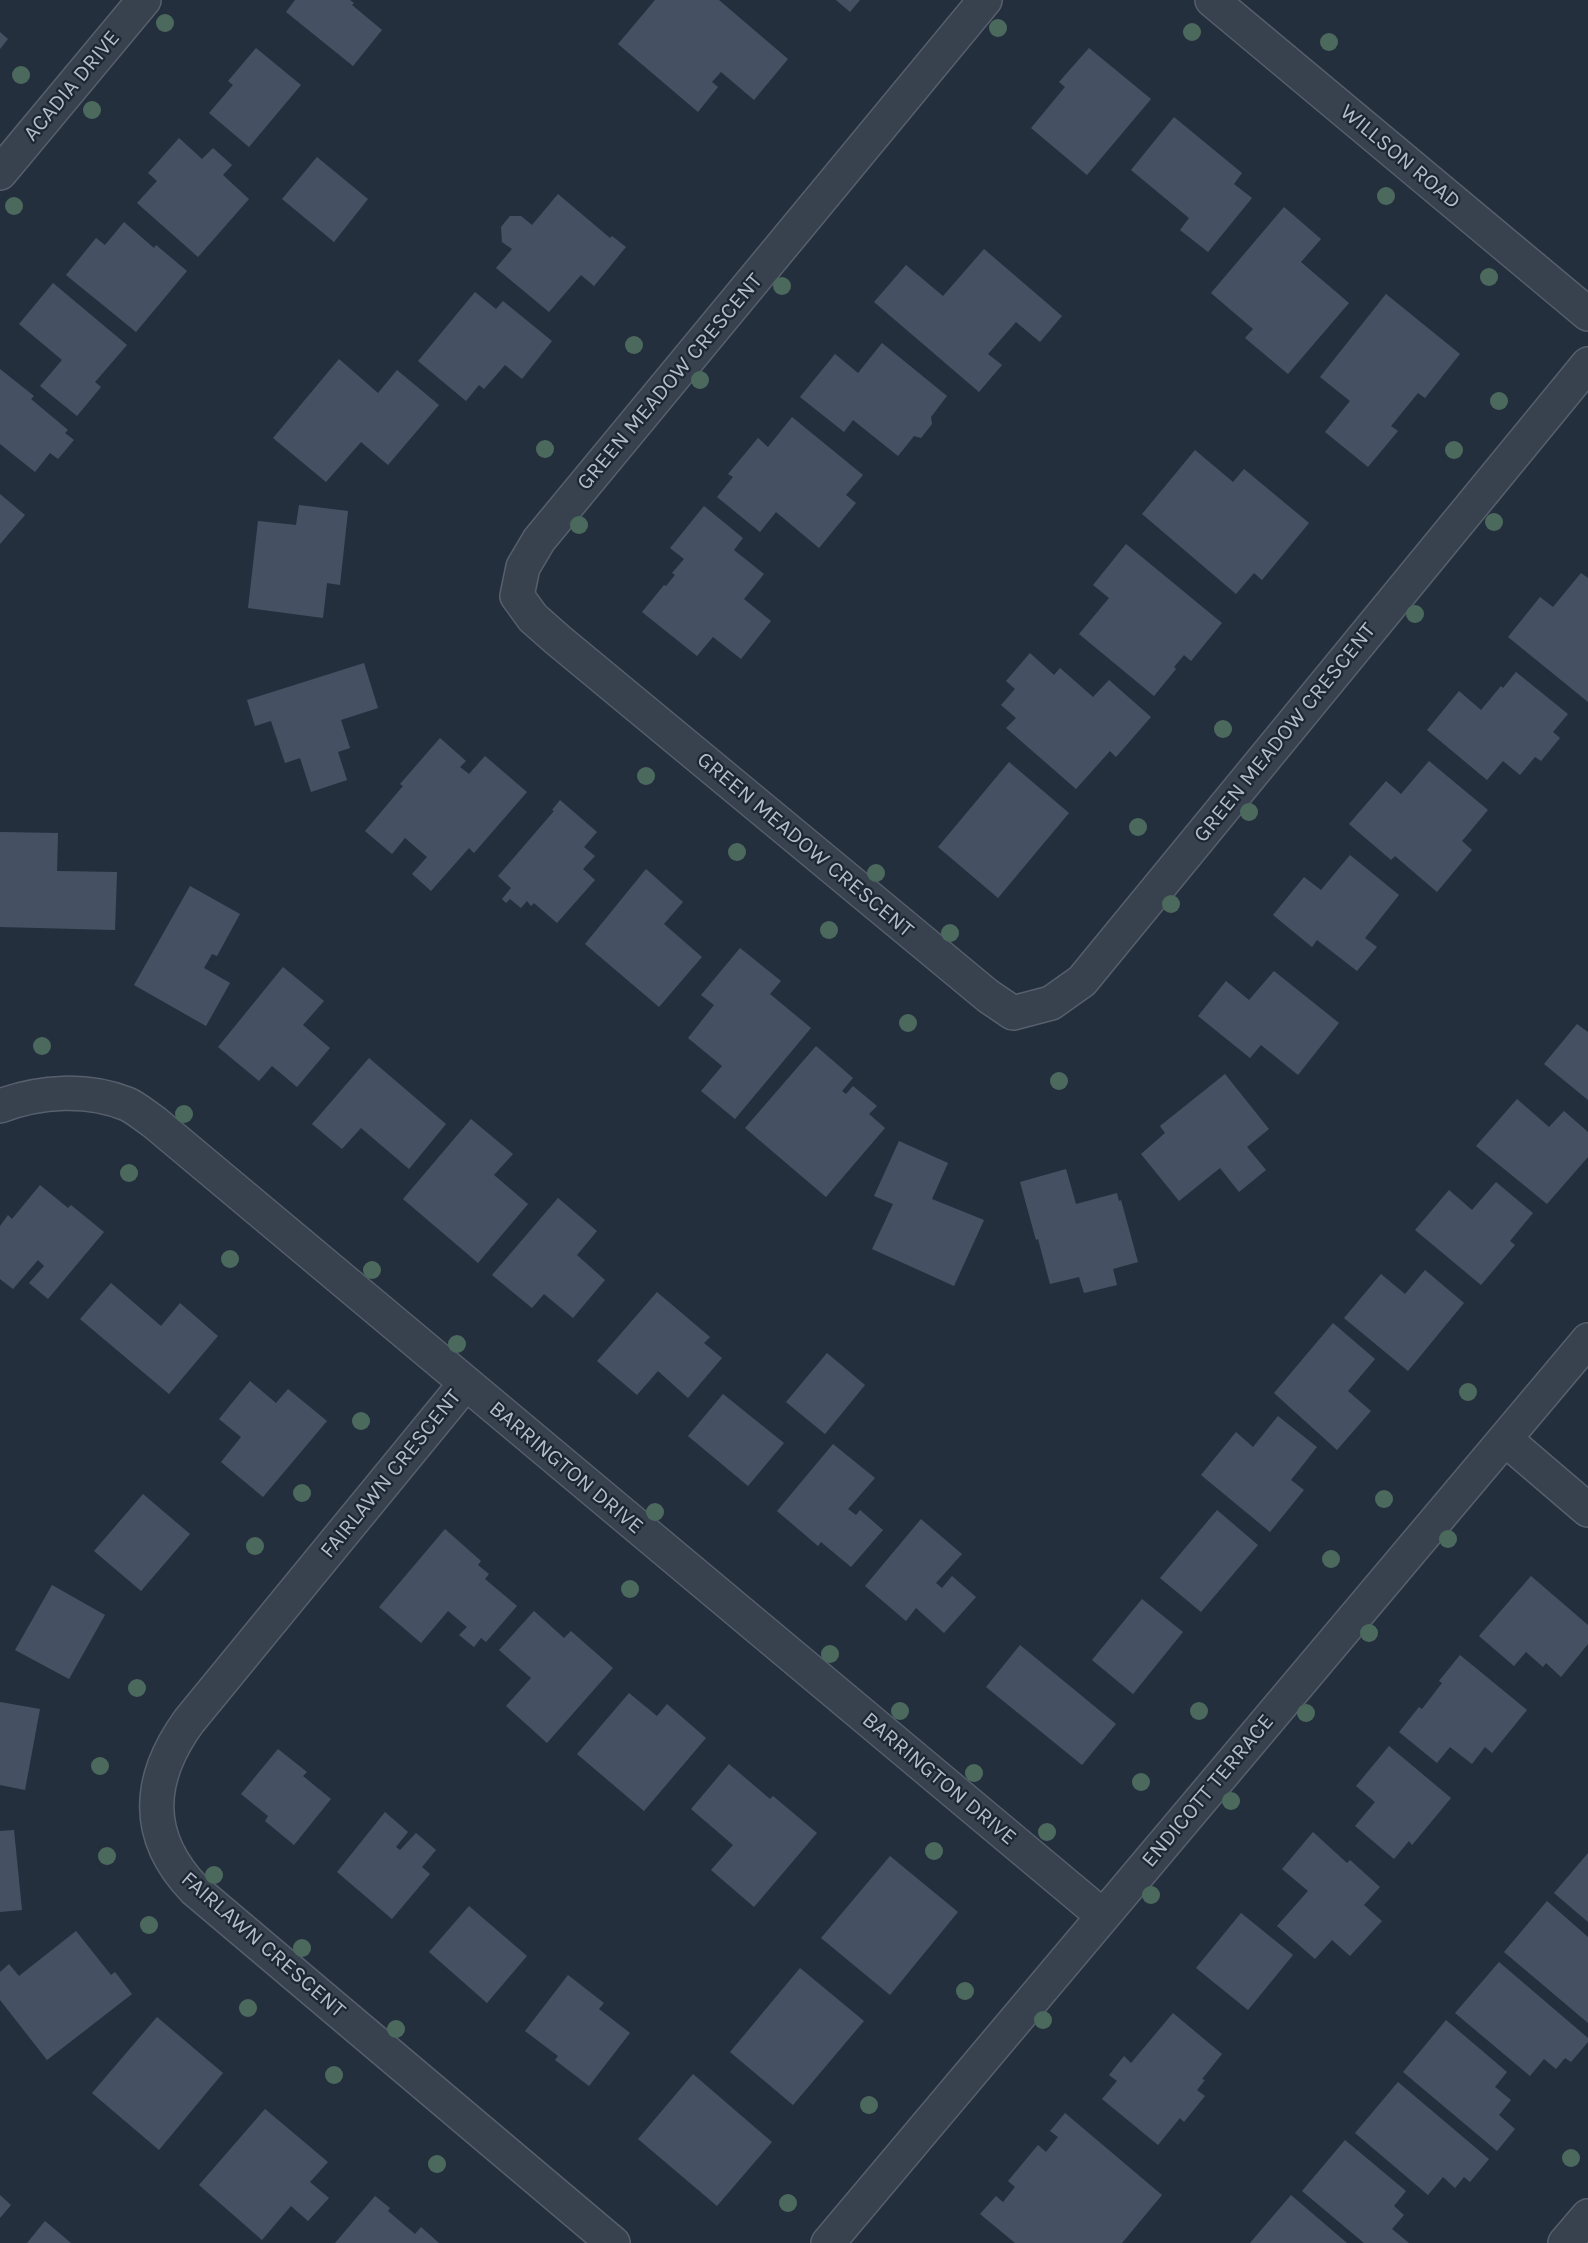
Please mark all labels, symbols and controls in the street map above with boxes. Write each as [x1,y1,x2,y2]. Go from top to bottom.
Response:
street label: ACADIA DRIVE [18,25,126,147]
street label: WILLSON ROAD [1334,99,1466,215]
street label: GREEN MEADOW CRESCENT [572,268,768,496]
street label: GREEN MEADOW CRESCENT [1188,618,1382,848]
street label: GREEN MEADOW CRESCENT [691,747,919,943]
street label: FAIRLAWN CRESCENT [315,1384,467,1564]
street label: BARRINGTON DRIVE [484,1396,648,1540]
street label: BARRINGTON DRIVE [857,1707,1021,1851]
street label: ENDICOTT TERRACE [1136,1709,1280,1873]
street label: FAIRLAWN CRESCENT [175,1866,351,2024]

